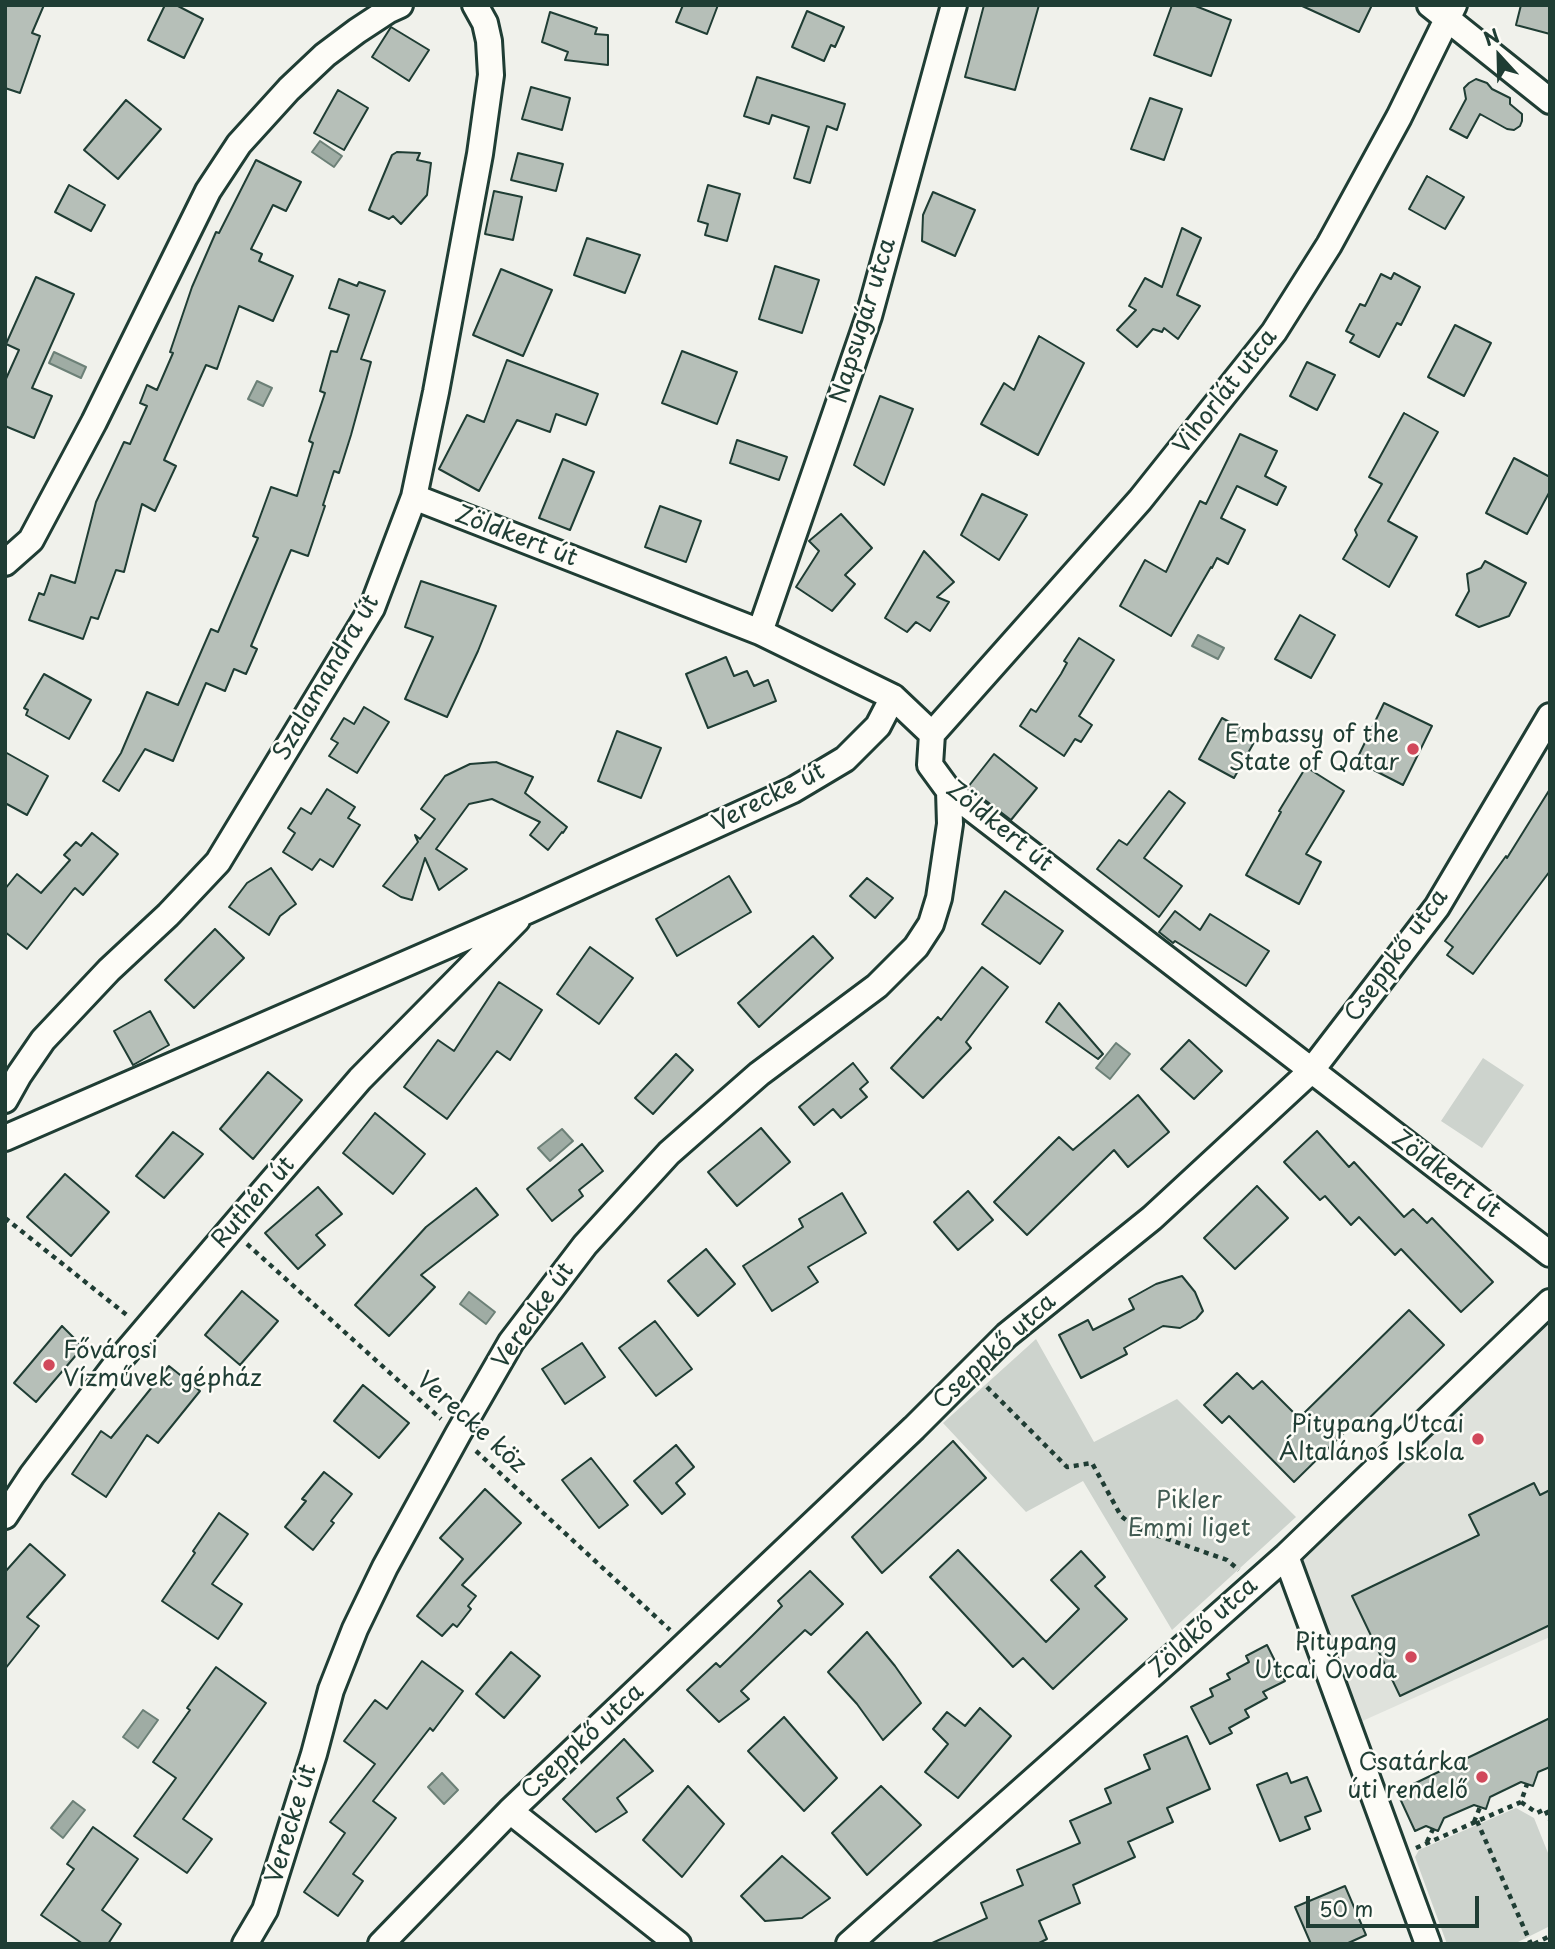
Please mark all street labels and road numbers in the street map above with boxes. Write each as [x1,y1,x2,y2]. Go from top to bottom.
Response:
street label: Napsugár utca [825,235,903,407]
street label: Vihorlát utca [1168,324,1284,460]
street label: Zöldkert út [451,501,581,573]
street label: Szalamandra út [268,590,386,766]
street label: Verecke út [708,757,830,839]
street label: Zöldkert út [940,775,1058,879]
street label: Cseppkő utca [1339,884,1455,1028]
street label: Zöldkert út [1386,1125,1506,1225]
street label: Ruthén út [206,1151,302,1255]
street label: Verecke út [487,1258,581,1374]
street label: Cseppkő utca [928,1288,1062,1416]
street label: Verecke köz [410,1366,532,1480]
street label: Zöldkő utca [1144,1572,1264,1684]
street label: Cseppkő utca [516,1678,650,1806]
street label: Verecke út [260,1761,324,1887]

